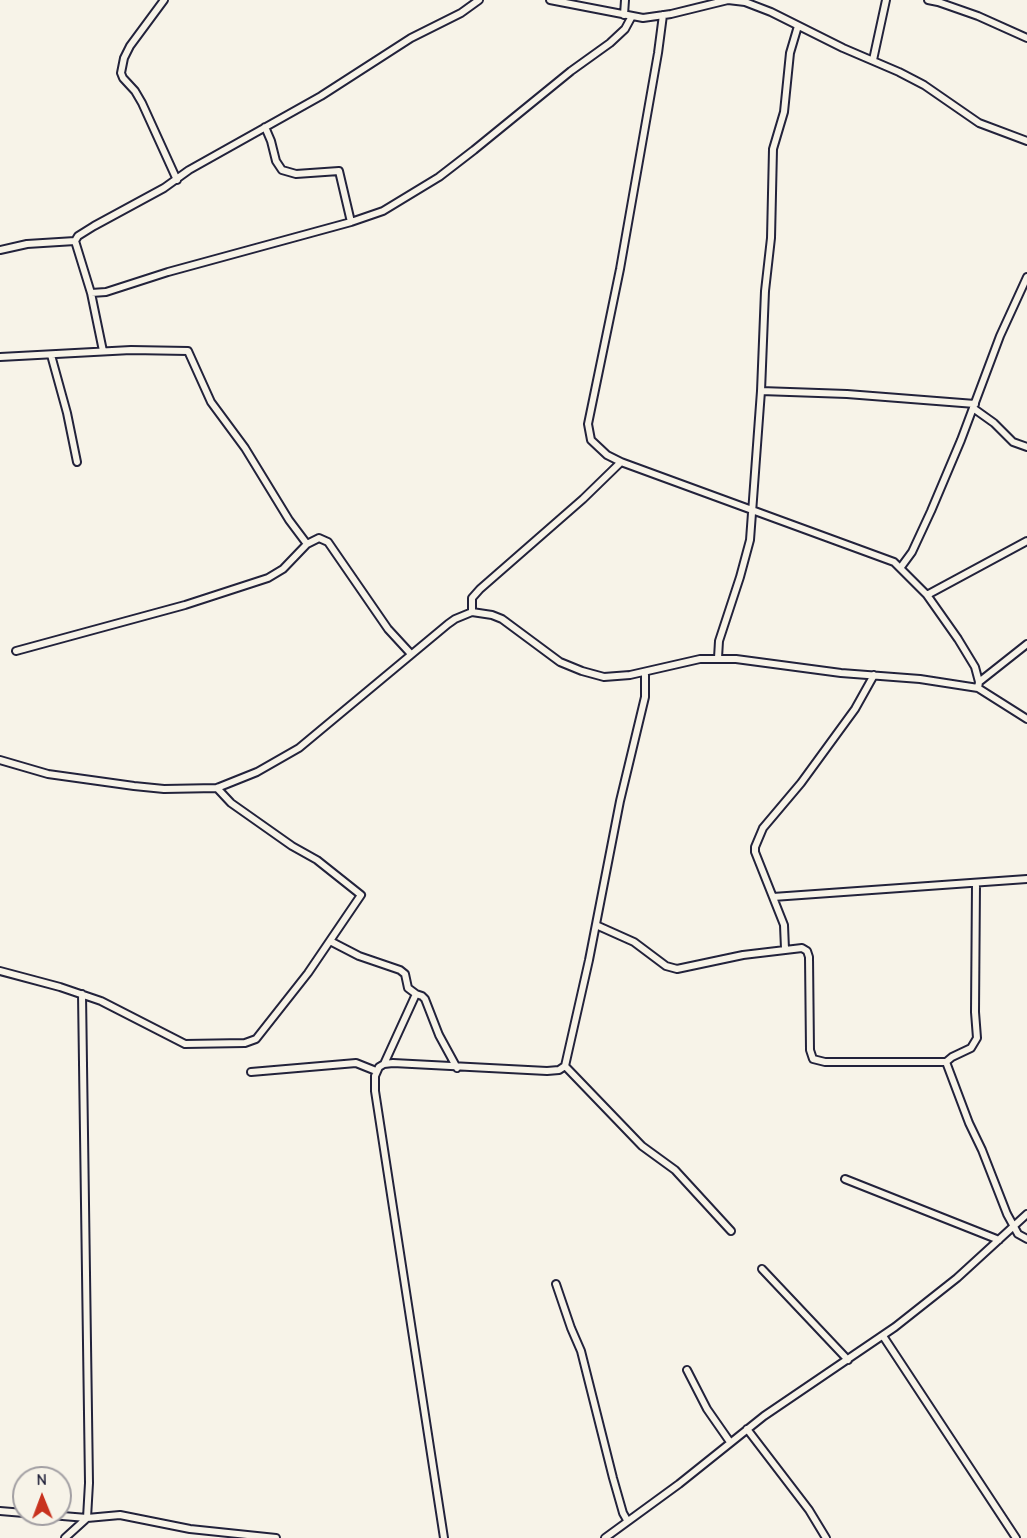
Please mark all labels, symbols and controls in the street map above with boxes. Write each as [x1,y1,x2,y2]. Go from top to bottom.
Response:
north arrow [12,1466,72,1526]
text: N [36,1471,47,1489]

